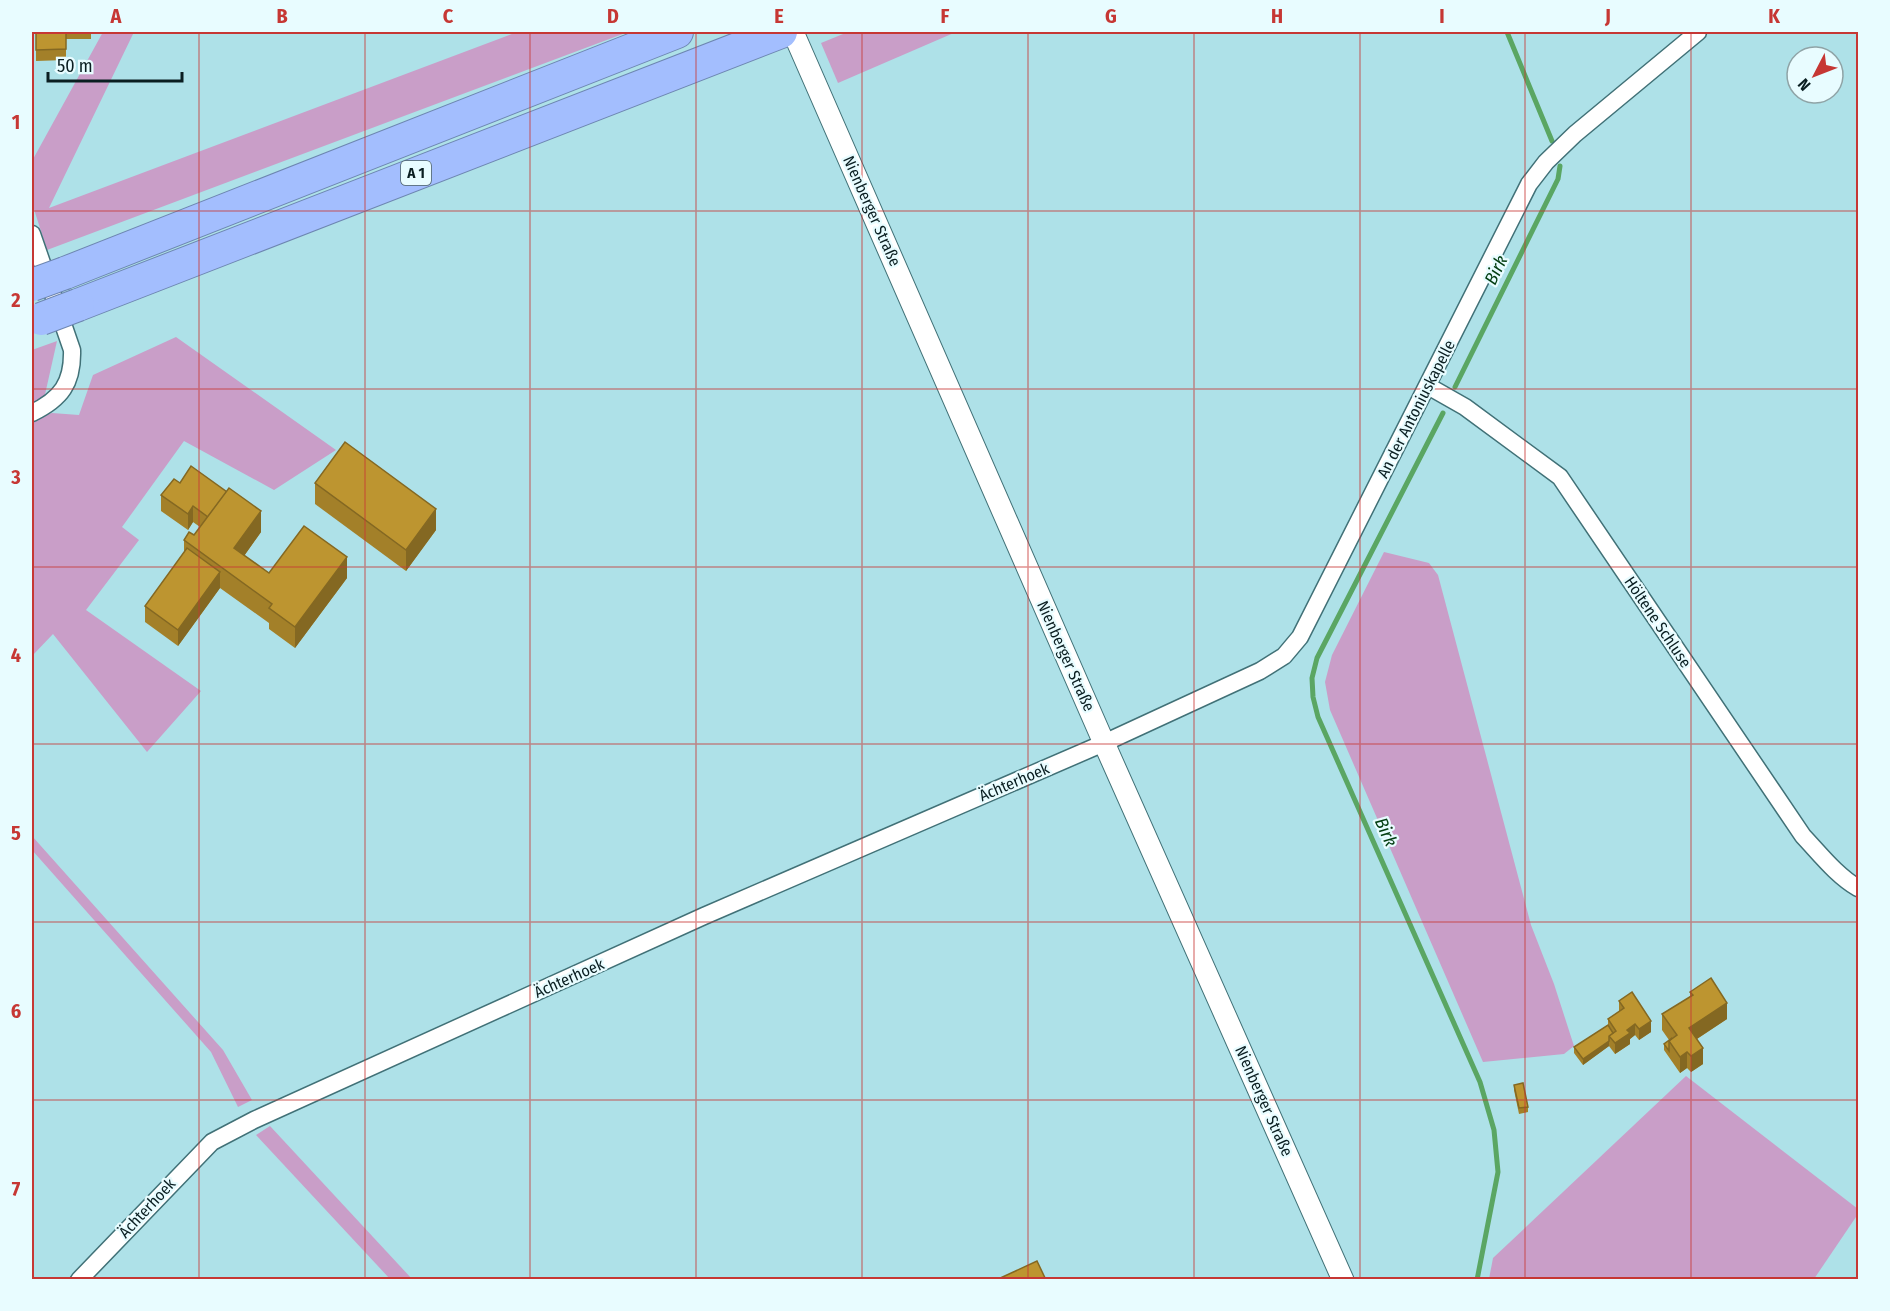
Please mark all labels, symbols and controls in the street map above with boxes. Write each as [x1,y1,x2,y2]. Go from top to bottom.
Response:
text: A [110,4,123,28]
text: B [276,4,288,28]
text: C [443,4,454,28]
text: D [607,4,619,28]
text: E [774,4,784,28]
text: F [941,4,950,28]
text: G [1105,4,1117,28]
text: H [1271,4,1283,28]
text: I [1439,4,1445,28]
text: J [1604,4,1611,28]
text: K [1768,4,1780,28]
scale bar [48,45,182,83]
north arrow [1785,45,1845,105]
text: 50 m [57,55,93,77]
text: N [1794,75,1814,95]
text: 1 [12,110,20,134]
street label: Nienberger Straße [839,153,905,269]
road number: A 1 [401,161,431,185]
water label: Birk [1480,252,1512,288]
text: 2 [10,288,21,312]
street label: An der Antoniuskapelle [1373,337,1459,481]
text: 3 [10,465,21,489]
street label: Höltene Schluse [1621,573,1696,671]
street label: Nienberger Straße [1033,598,1099,714]
text: 4 [11,643,21,667]
street label: Ächterhoek [976,759,1052,805]
water label: Birk [1370,814,1402,850]
text: 5 [11,821,21,845]
street label: Ächterhoek [531,954,607,1002]
text: 6 [11,999,21,1023]
street label: Nienberger Straße [1231,1043,1297,1159]
street label: Ächterhoek [115,1174,180,1242]
text: 7 [12,1177,21,1201]

